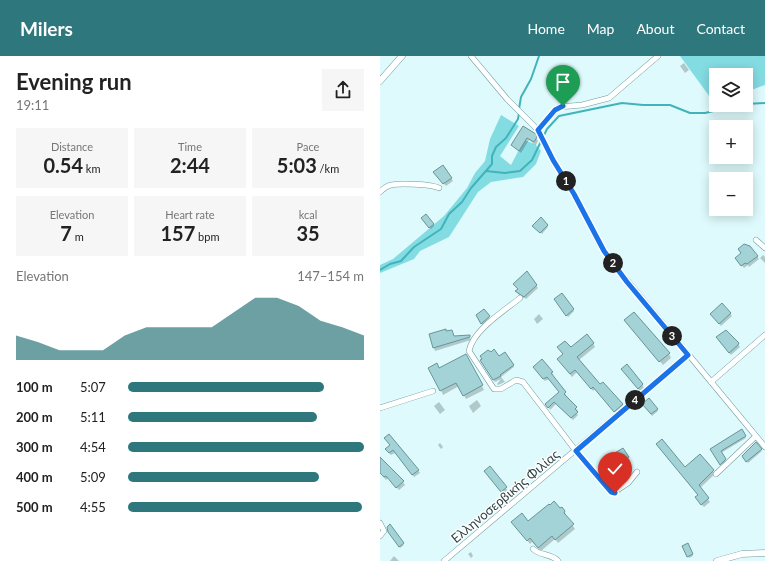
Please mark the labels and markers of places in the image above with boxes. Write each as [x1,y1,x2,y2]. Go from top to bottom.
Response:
pin [546,65,580,106]
pin: 1 [556,171,576,191]
pin: 2 [603,253,623,273]
pin: 3 [662,326,682,346]
pin: 4 [625,390,645,410]
pin [598,452,632,493]

